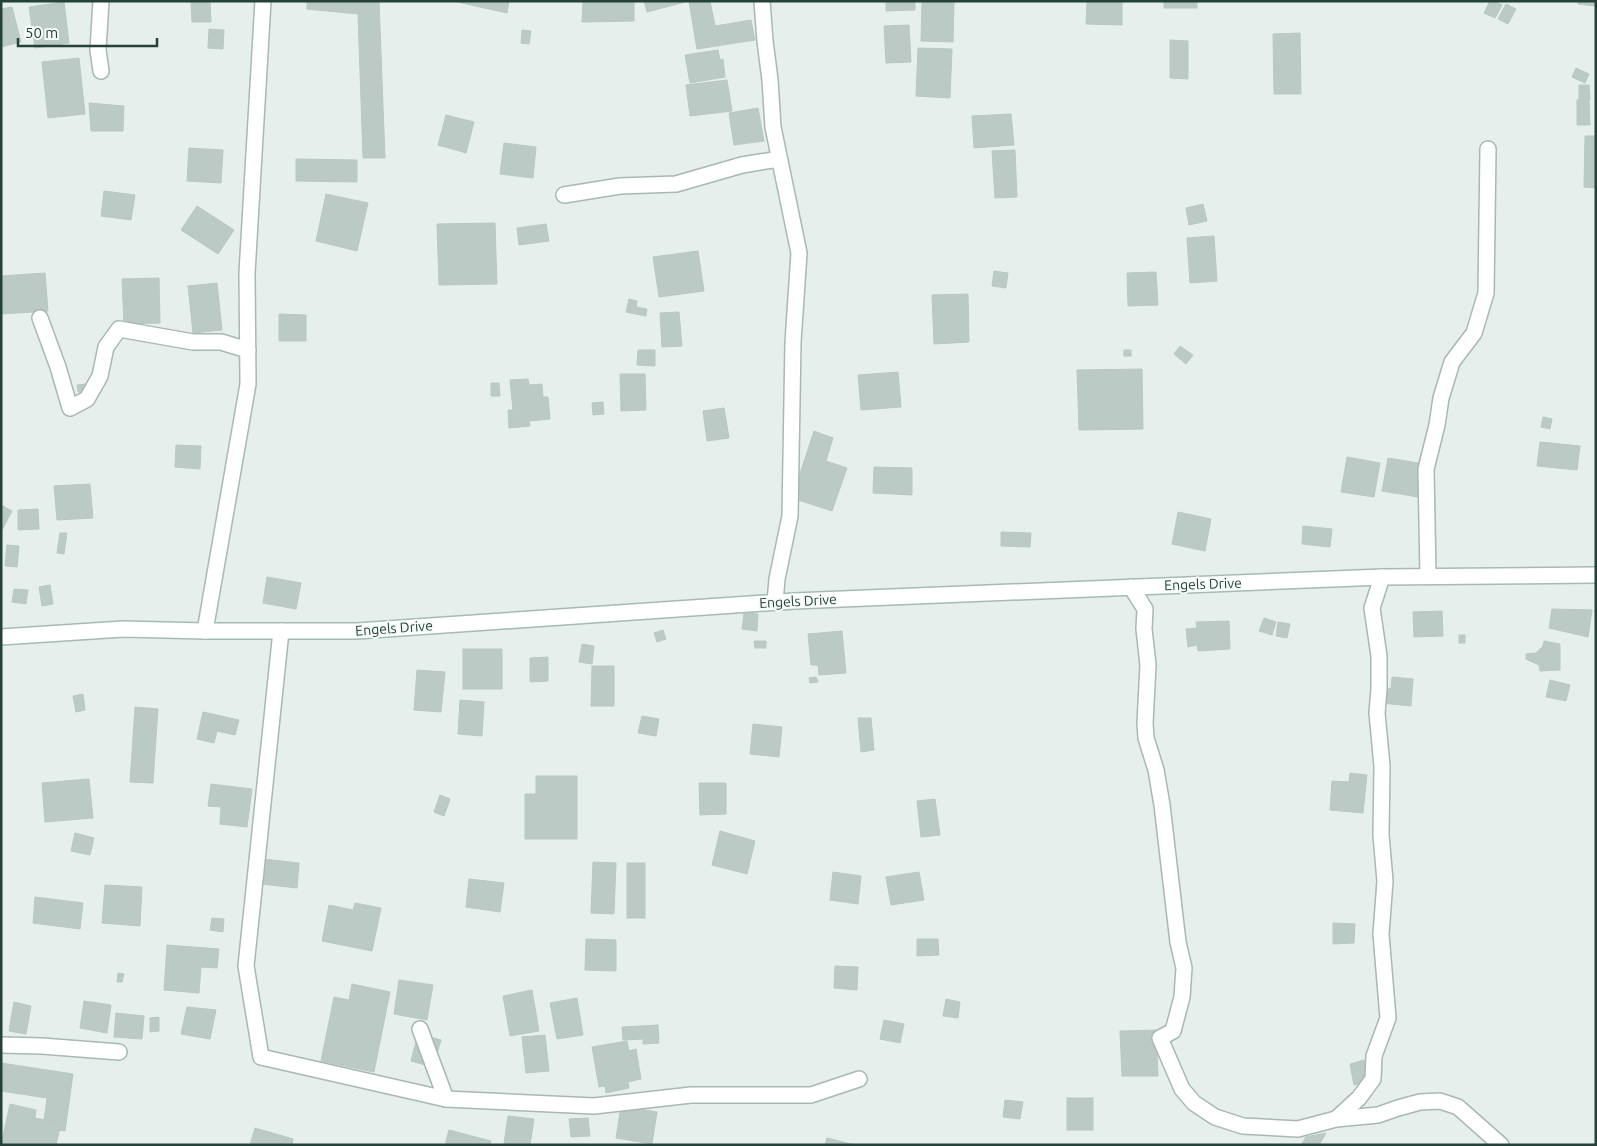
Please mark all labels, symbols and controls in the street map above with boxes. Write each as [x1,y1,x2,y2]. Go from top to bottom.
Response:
scale bar [18,15,156,47]
text: 50 m [25,24,58,41]
street label: Engels Drive [1164,575,1242,593]
street label: Engels Drive [759,591,837,611]
street label: Engels Drive [355,617,433,639]

